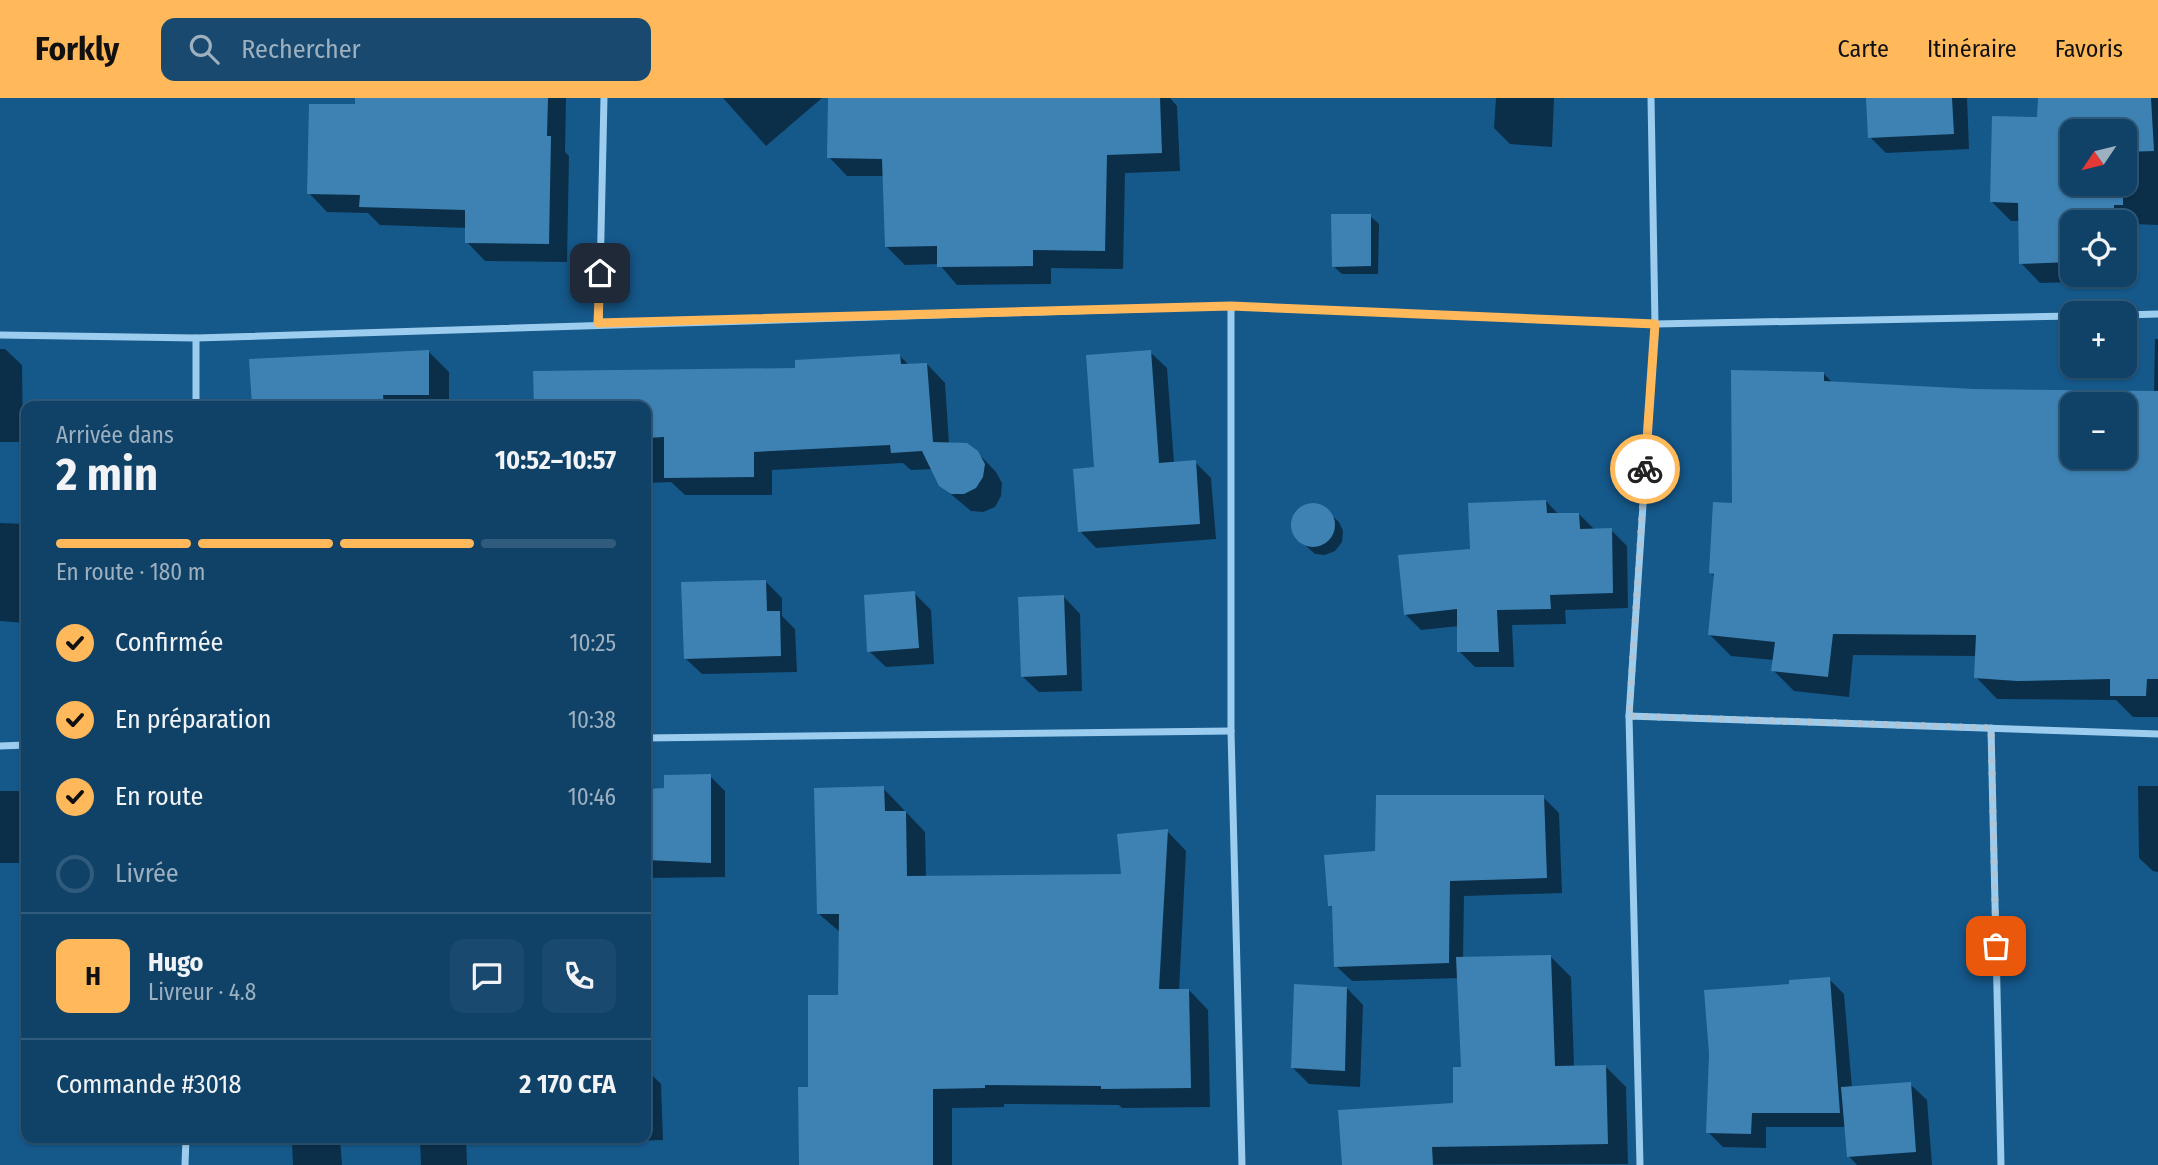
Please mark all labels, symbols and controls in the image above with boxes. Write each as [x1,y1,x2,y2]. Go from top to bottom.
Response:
search box [161,18,651,81]
text: Forkly [35,29,119,69]
icon: search [185,30,223,68]
text: Rechercher [241,34,361,65]
text: Carte [1838,35,1889,63]
text: Itinéraire [1927,35,2017,63]
text: Favoris [2055,35,2123,63]
north arrow [2060,119,2137,196]
map controls [2060,119,2137,469]
button: locate [2060,210,2137,287]
pin [570,243,630,303]
icon: home [581,254,619,292]
button: + [2060,301,2137,378]
button: − [2060,392,2137,469]
text: Arrivée dans [56,421,174,449]
courier [1610,434,1680,504]
text: 10:52–10:57 [495,445,616,476]
text: 2 min [56,447,158,502]
icon: bike [1626,450,1664,488]
text: En route · 180 m [56,558,205,586]
icon: check [56,624,94,662]
text: Confirmée [115,627,223,658]
text: 10:25 [569,629,616,657]
icon: check [56,701,94,739]
text: En préparation [115,704,272,735]
text: 10:38 [568,706,616,734]
icon: check [56,778,94,816]
text: En route [115,781,203,812]
text: 10:46 [568,783,616,811]
text: Livrée [115,858,179,889]
pin [1966,916,2026,976]
icon: bag [1977,927,2015,965]
button: chat [450,939,524,1013]
button: phone [542,939,616,1013]
text: Hugo [148,947,203,978]
text: H [85,961,101,992]
text: Livreur · 4.8 [148,978,256,1006]
text: Commande #3018 [56,1069,242,1100]
text: 2 170 CFA [519,1069,616,1100]

